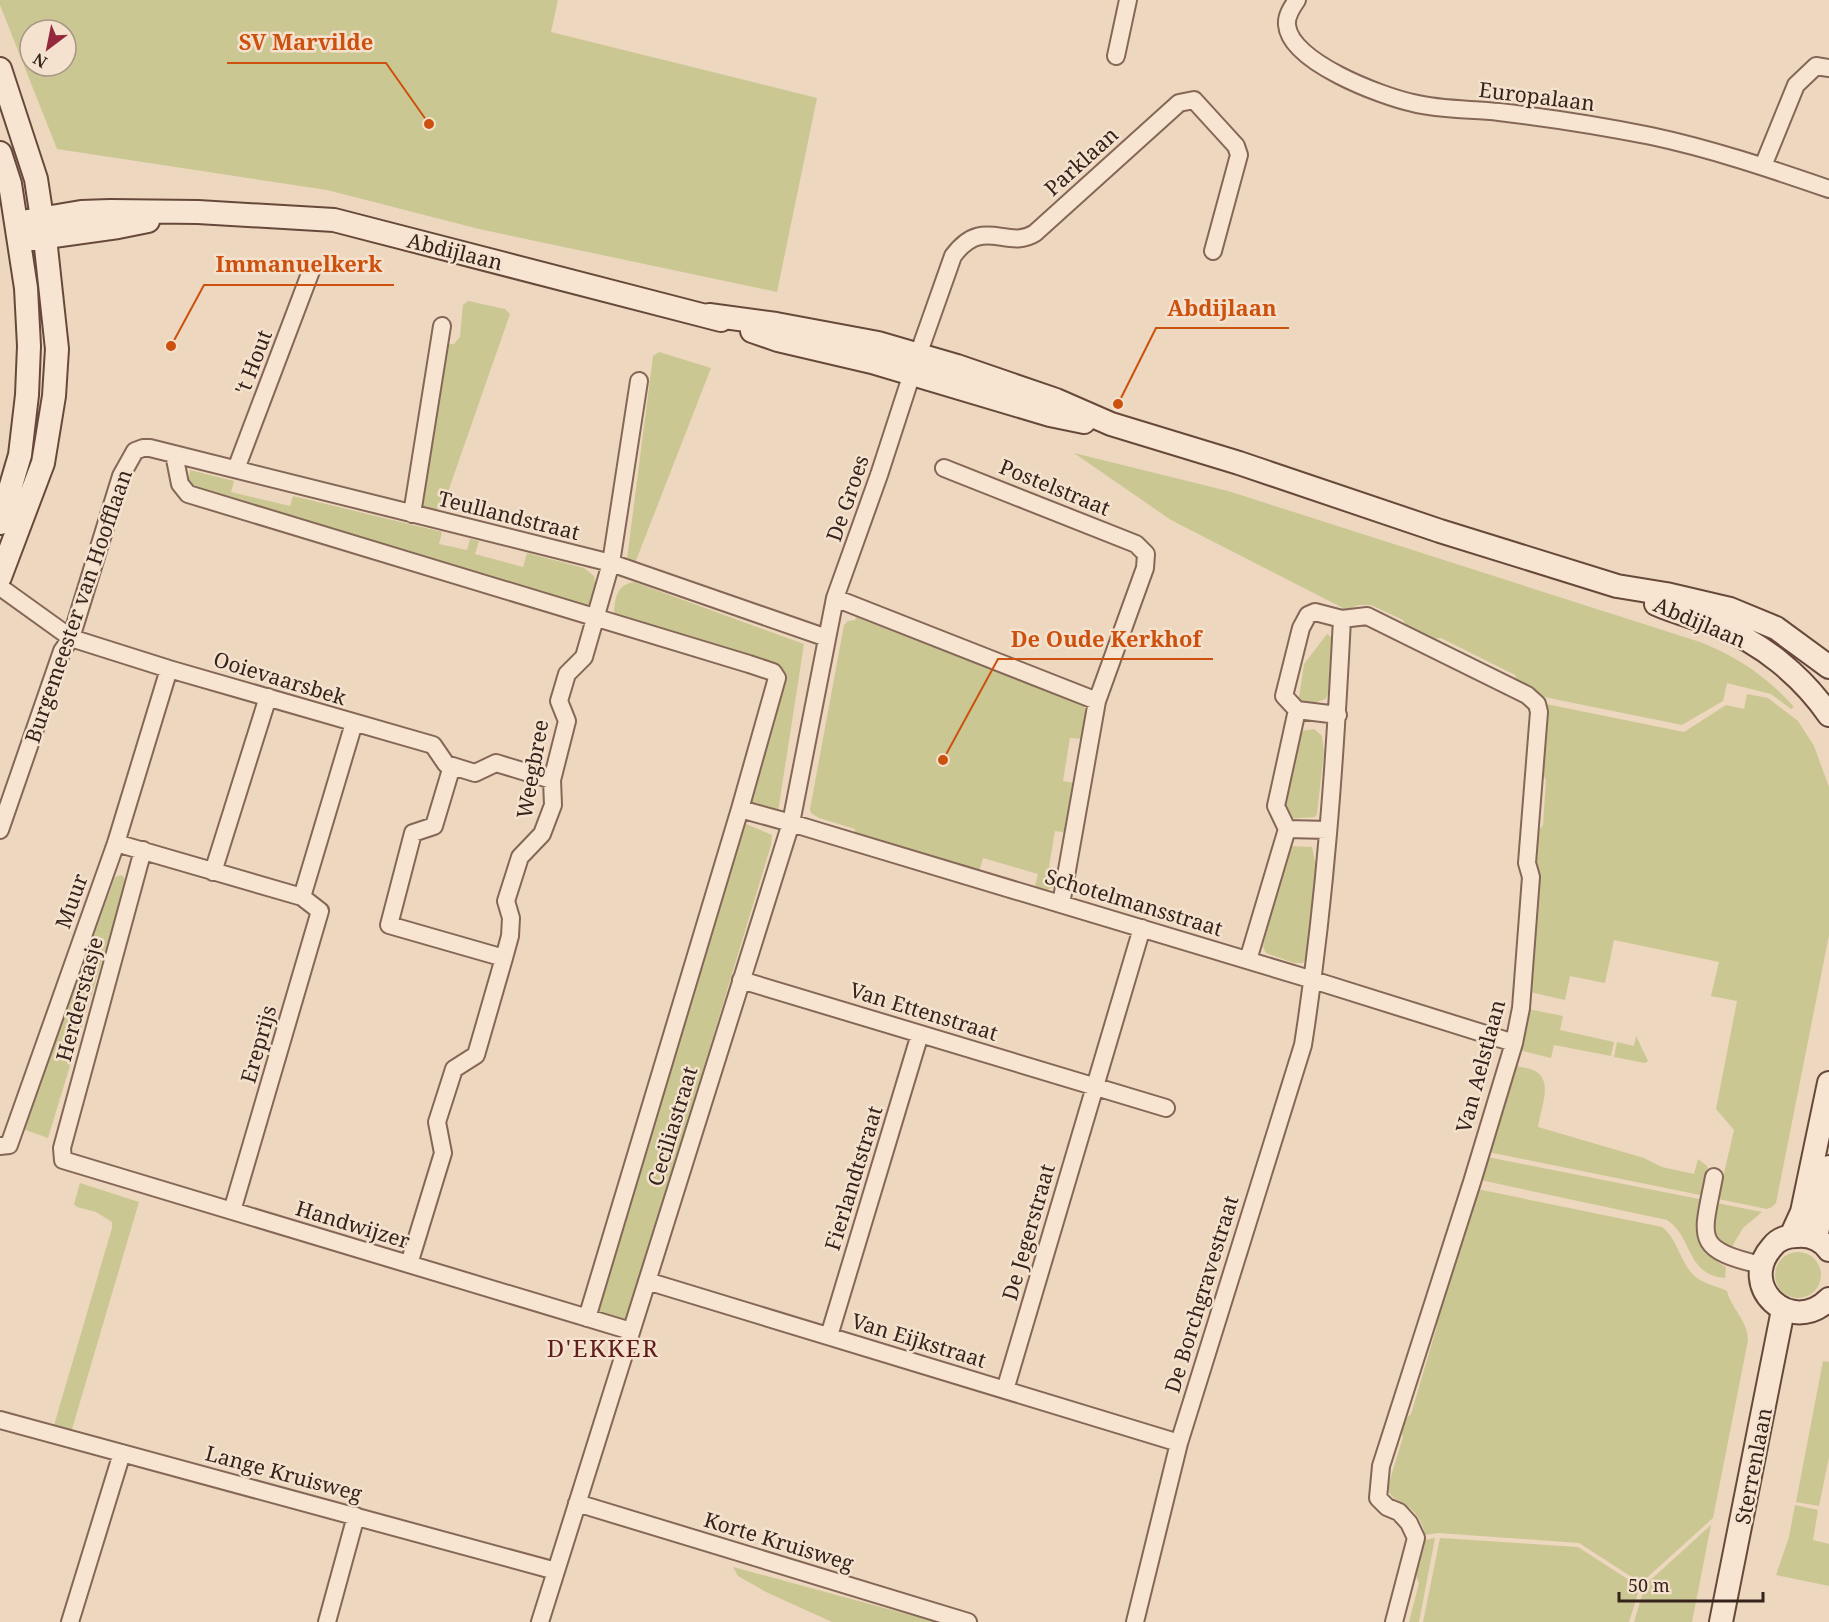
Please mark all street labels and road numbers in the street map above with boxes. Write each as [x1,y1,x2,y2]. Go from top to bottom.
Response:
street label: Europalaan [1477,75,1597,117]
street label: Parklaan [1038,120,1124,202]
street label: Abdijlaan [404,226,506,276]
street label: 't Hout [228,326,278,398]
street label: De Groes [819,451,875,545]
street label: Postelstraat [996,452,1114,522]
street label: Burgemeester van Hoofflaan [18,466,138,746]
street label: Teullandstraat [435,484,583,546]
street label: Abdijlaan [1650,590,1750,654]
street label: Ooievaarsbek [210,645,350,712]
street label: Weegbree [510,717,554,821]
street label: Schotelmansstraat [1042,862,1226,942]
street label: Muur [48,870,94,932]
street label: Herderstasje [49,934,109,1064]
street label: Van Ettenstraat [846,975,1002,1047]
street label: Van Aelstlaan [1449,996,1511,1136]
street label: Ereprijs [234,1002,282,1086]
street label: Ceciliastraat [641,1063,703,1189]
street label: Fierlandtstraat [818,1102,888,1254]
street label: De Jegerstraat [995,1161,1061,1303]
street label: De Borchgravestraat [1158,1192,1244,1396]
street label: Handwijzer [293,1193,414,1255]
street label: Van Eijkstraat [848,1306,990,1374]
street label: Sterrenlaan [1728,1405,1778,1527]
street label: Lange Kruisweg [203,1439,366,1508]
street label: Korte Kruisweg [701,1505,858,1577]

